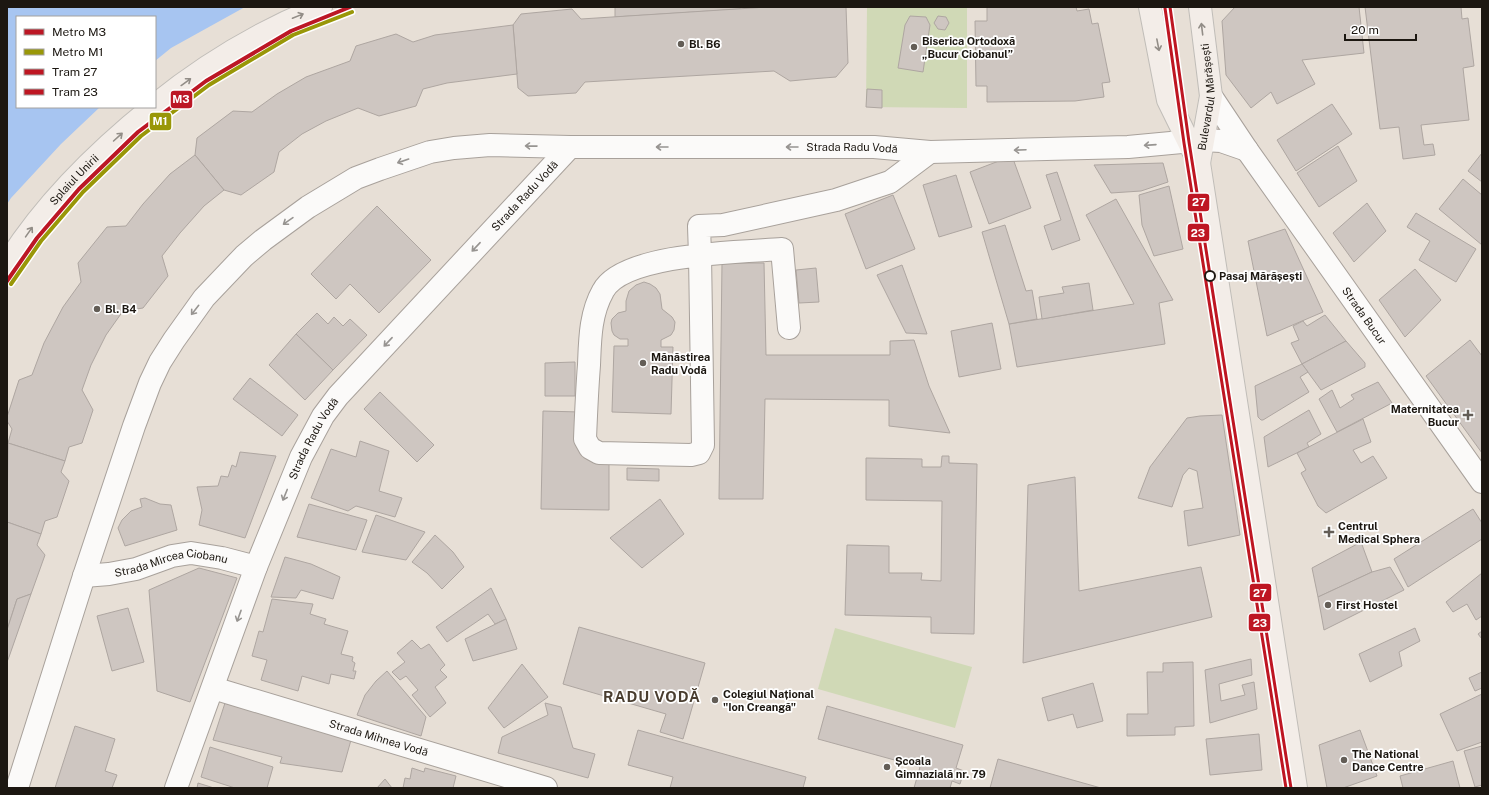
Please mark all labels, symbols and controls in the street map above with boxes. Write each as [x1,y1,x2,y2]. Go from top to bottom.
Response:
one-way arrow [292,12,304,20]
legend [16,16,156,108]
scale bar [1345,16,1416,42]
one-way arrow [1199,23,1206,36]
text: 20 m [1351,23,1379,37]
text: Metro M3 [52,25,106,39]
place label: Biserica Ortodoxă „Bucur Ciobanul” [922,35,1015,60]
place label: Bl. B6 [689,38,720,50]
one-way arrow [1154,38,1162,51]
marker: Bl. B6 [676,39,686,49]
marker: Biserica Ortodoxă „Bucur Ciobanul” [909,42,919,52]
street label: Bulevardul Mărășești [1195,43,1217,151]
text: Metro M1 [52,45,103,59]
text: Tram 27 [52,65,98,79]
one-way arrow [180,77,191,86]
text: Tram 23 [52,85,98,99]
line badge: M3 [170,90,193,109]
text: M3 [172,93,190,105]
line badge: M1 [149,112,172,131]
text: M1 [153,115,167,127]
one-way arrow [112,133,123,142]
street label: Strada Radu Vodă [806,141,898,155]
one-way arrow [525,142,538,150]
one-way arrow [1144,142,1157,149]
one-way arrow [656,143,669,151]
one-way arrow [786,143,799,151]
one-way arrow [1014,146,1027,154]
street label: Splaiul Unirii [47,152,101,207]
one-way arrow [397,157,409,165]
street label: Strada Radu Vodă [489,158,560,233]
line badge: 27 [1187,193,1210,212]
text: 27 [1192,196,1206,208]
one-way arrow [283,217,294,225]
line badge: 23 [1187,223,1210,242]
one-way arrow [25,227,33,238]
text: 23 [1191,227,1205,239]
one-way arrow [472,242,481,252]
marker: Pasaj Mărășești [1204,270,1216,282]
place label: Pasaj Mărășești [1219,270,1302,282]
street label: Strada Bucur [1340,285,1389,347]
place label: Bl. B4 [105,303,136,315]
marker: Bl. B4 [92,304,102,314]
one-way arrow [191,305,199,316]
one-way arrow [383,337,393,347]
place label: Mănăstirea Radu Vodă [651,351,710,376]
marker: Mănăstirea Radu Vodă [638,358,648,368]
street label: Strada Radu Vodă [286,395,341,481]
place label: Maternitatea Bucur [1391,403,1459,428]
marker: Maternitatea Bucur [1462,409,1474,421]
one-way arrow [281,488,289,500]
place label: Centrul Medical Sphera [1338,520,1420,545]
marker: Centrul Medical Sphera [1323,526,1335,538]
street label: Strada Mircea Ciobanu [113,547,229,579]
line badge: 27 [1249,583,1272,602]
text: 27 [1253,587,1267,599]
place label: First Hostel [1336,599,1398,611]
marker: First Hostel [1323,600,1333,610]
one-way arrow [234,610,242,622]
line badge: 23 [1248,613,1271,632]
text: 23 [1253,617,1267,629]
district label: RADU VODĂ [603,688,701,705]
place label: Colegiul Național "Ion Creangă" [723,688,815,713]
marker: Colegiul Național "Ion Creangă" [710,695,720,705]
street label: Strada Mihnea Vodă [328,717,430,758]
place label: The National Dance Centre [1352,748,1424,773]
place label: Școala Gimnazială nr. 79 [895,755,986,780]
marker: The National Dance Centre [1339,755,1349,765]
marker: Școala Gimnazială nr. 79 [882,762,892,772]

